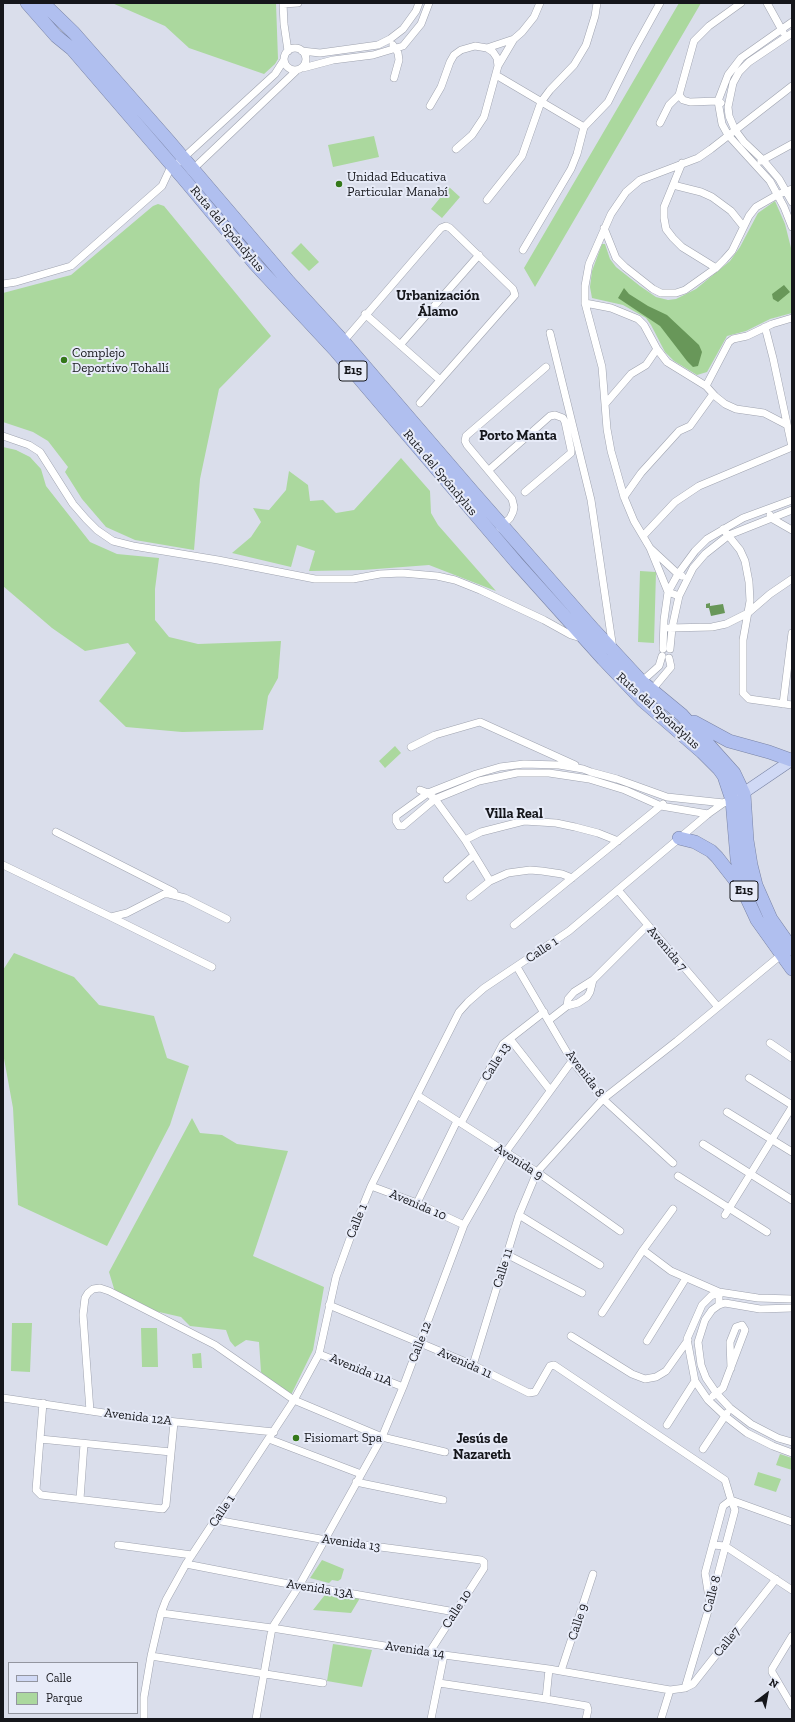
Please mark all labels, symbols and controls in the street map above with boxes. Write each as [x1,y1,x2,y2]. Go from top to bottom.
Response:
place label: Unidad Educativa Particular Manabí [347,169,448,200]
marker: Unidad Educativa Particular Manabí [334,179,344,189]
street label: Ruta del Spóndylus [187,183,267,275]
district label: Urbanización Álamo [396,288,480,320]
place label: Complejo Deportivo Tohallí [72,345,169,376]
marker: Complejo Deportivo Tohallí [59,355,69,365]
road number: E15 [339,361,367,381]
street label: Ruta del Spóndylus [400,427,480,519]
district label: Porto Manta [479,428,557,444]
street label: Ruta del Spóndylus [613,669,703,753]
district label: Villa Real [485,806,543,822]
road number: E15 [730,881,758,901]
street label: Avenida 7 [644,923,690,975]
street label: Calle 1 [523,934,561,966]
street label: Calle 13 [478,1040,514,1084]
street label: Avenida 8 [562,1047,608,1101]
street label: Avenida 9 [492,1141,546,1183]
street label: Avenida 10 [387,1186,449,1224]
street label: Calle 1 [343,1202,371,1240]
street label: Calle 11 [490,1246,516,1290]
street label: Calle 12 [405,1319,435,1365]
street label: Avenida 11 [435,1344,495,1382]
street label: Avenida 11A [327,1350,395,1390]
street label: Avenida 12A [103,1405,173,1429]
place label: Fisiomart Spa [304,1430,382,1446]
district label: Jesús de Nazareth [453,1431,511,1464]
marker: Fisiomart Spa [291,1433,301,1443]
street label: Calle 1 [206,1492,238,1530]
street label: Avenida 13 [321,1531,381,1555]
street label: Calle 8 [700,1574,724,1614]
street label: Avenida 13A [285,1576,355,1602]
street label: Calle 10 [439,1587,475,1631]
street label: Calle 9 [565,1602,591,1642]
street label: Calle7 [710,1624,744,1660]
street label: Avenida 14 [384,1638,446,1662]
legend [8,1662,138,1714]
text: Calle [46,1671,72,1685]
north arrow [747,1674,787,1714]
text: N [767,1676,781,1691]
text: Parque [46,1691,82,1705]

